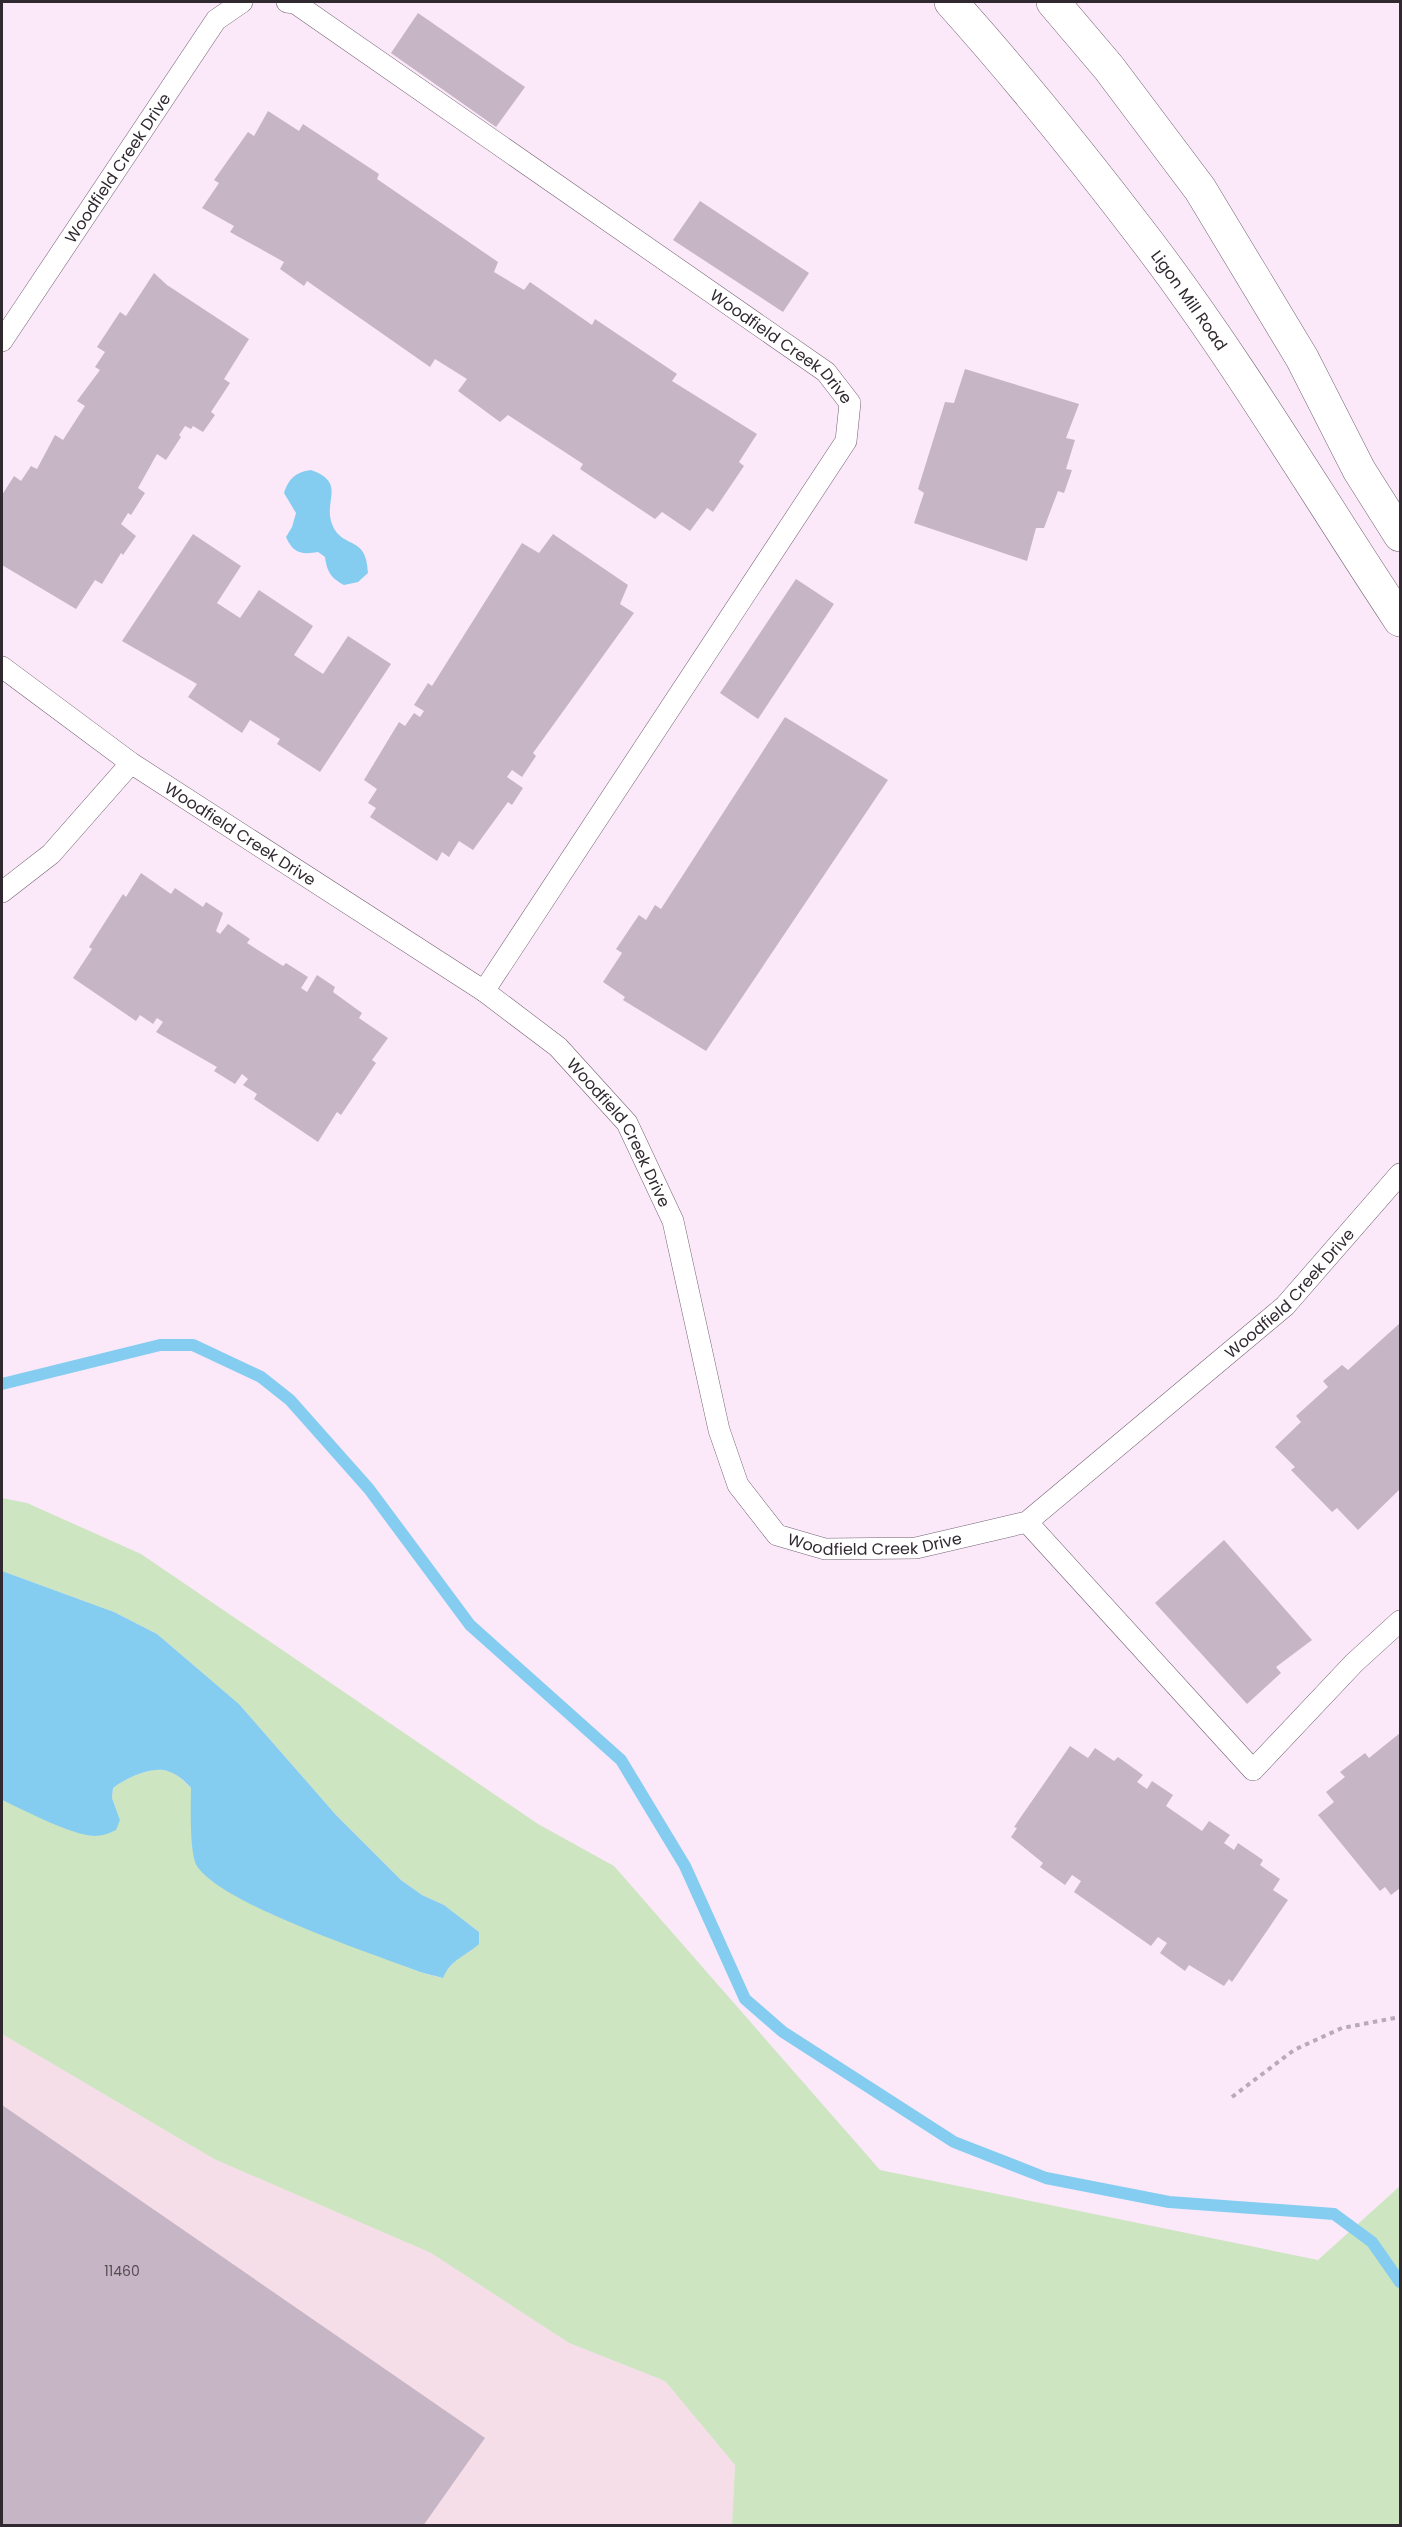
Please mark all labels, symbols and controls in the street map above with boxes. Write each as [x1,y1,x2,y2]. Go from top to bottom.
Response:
street label: Woodfield Creek Drive [59,89,176,248]
street label: Ligon Mill Road [1146,246,1233,355]
street label: Woodfield Creek Drive [705,284,858,409]
street label: Woodfield Creek Drive [160,777,320,891]
street label: Woodfield Creek Drive [561,1053,676,1211]
street label: Woodfield Creek Drive [1220,1223,1360,1364]
street label: Woodfield Creek Drive [785,1527,964,1561]
house number: 11460 [104,2261,140,2281]

